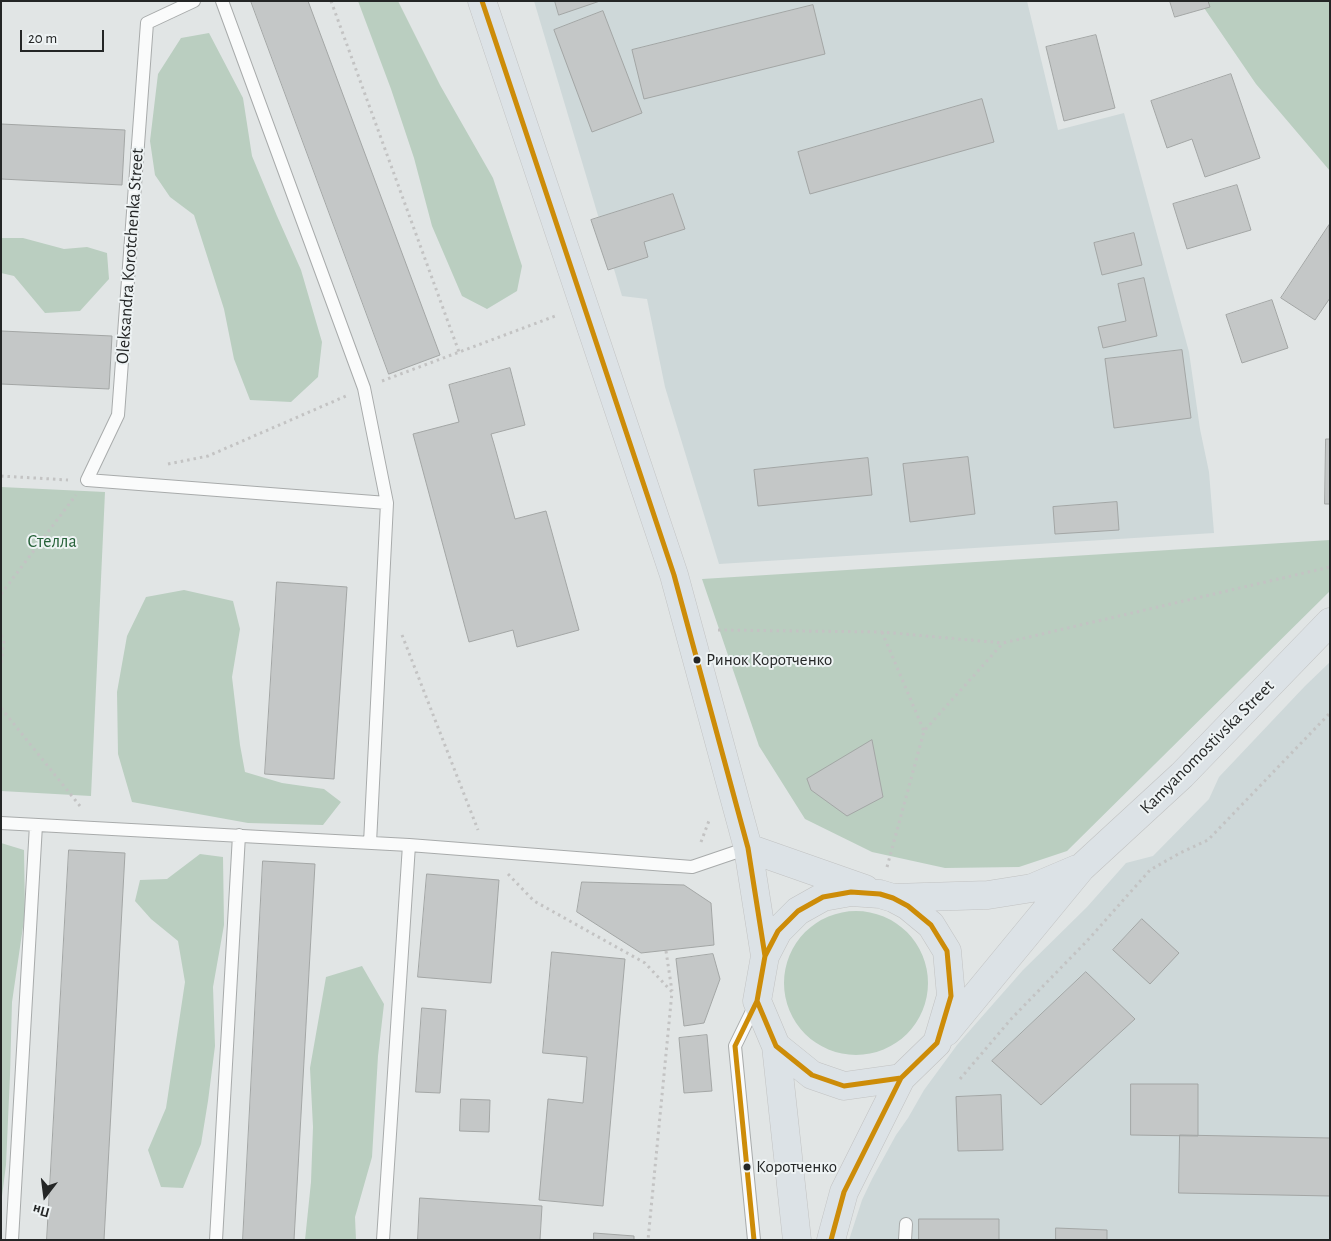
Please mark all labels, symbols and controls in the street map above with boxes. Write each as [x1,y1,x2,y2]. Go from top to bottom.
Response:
scale bar [22,20,106,52]
text: 20 m [28,31,57,46]
street label: Oleksandra Korotchenka Street [112,147,148,365]
park label: Стелла [27,531,77,553]
place label: Ринок Коротченко [706,650,832,670]
marker: Ринок Коротченко [692,655,702,665]
street label: Kamyanomostivska Street [1135,675,1279,819]
place label: Коротченко [756,1157,837,1177]
marker: Коротченко [742,1162,752,1172]
north arrow [20,1171,70,1221]
text: Пн [31,1202,51,1219]

